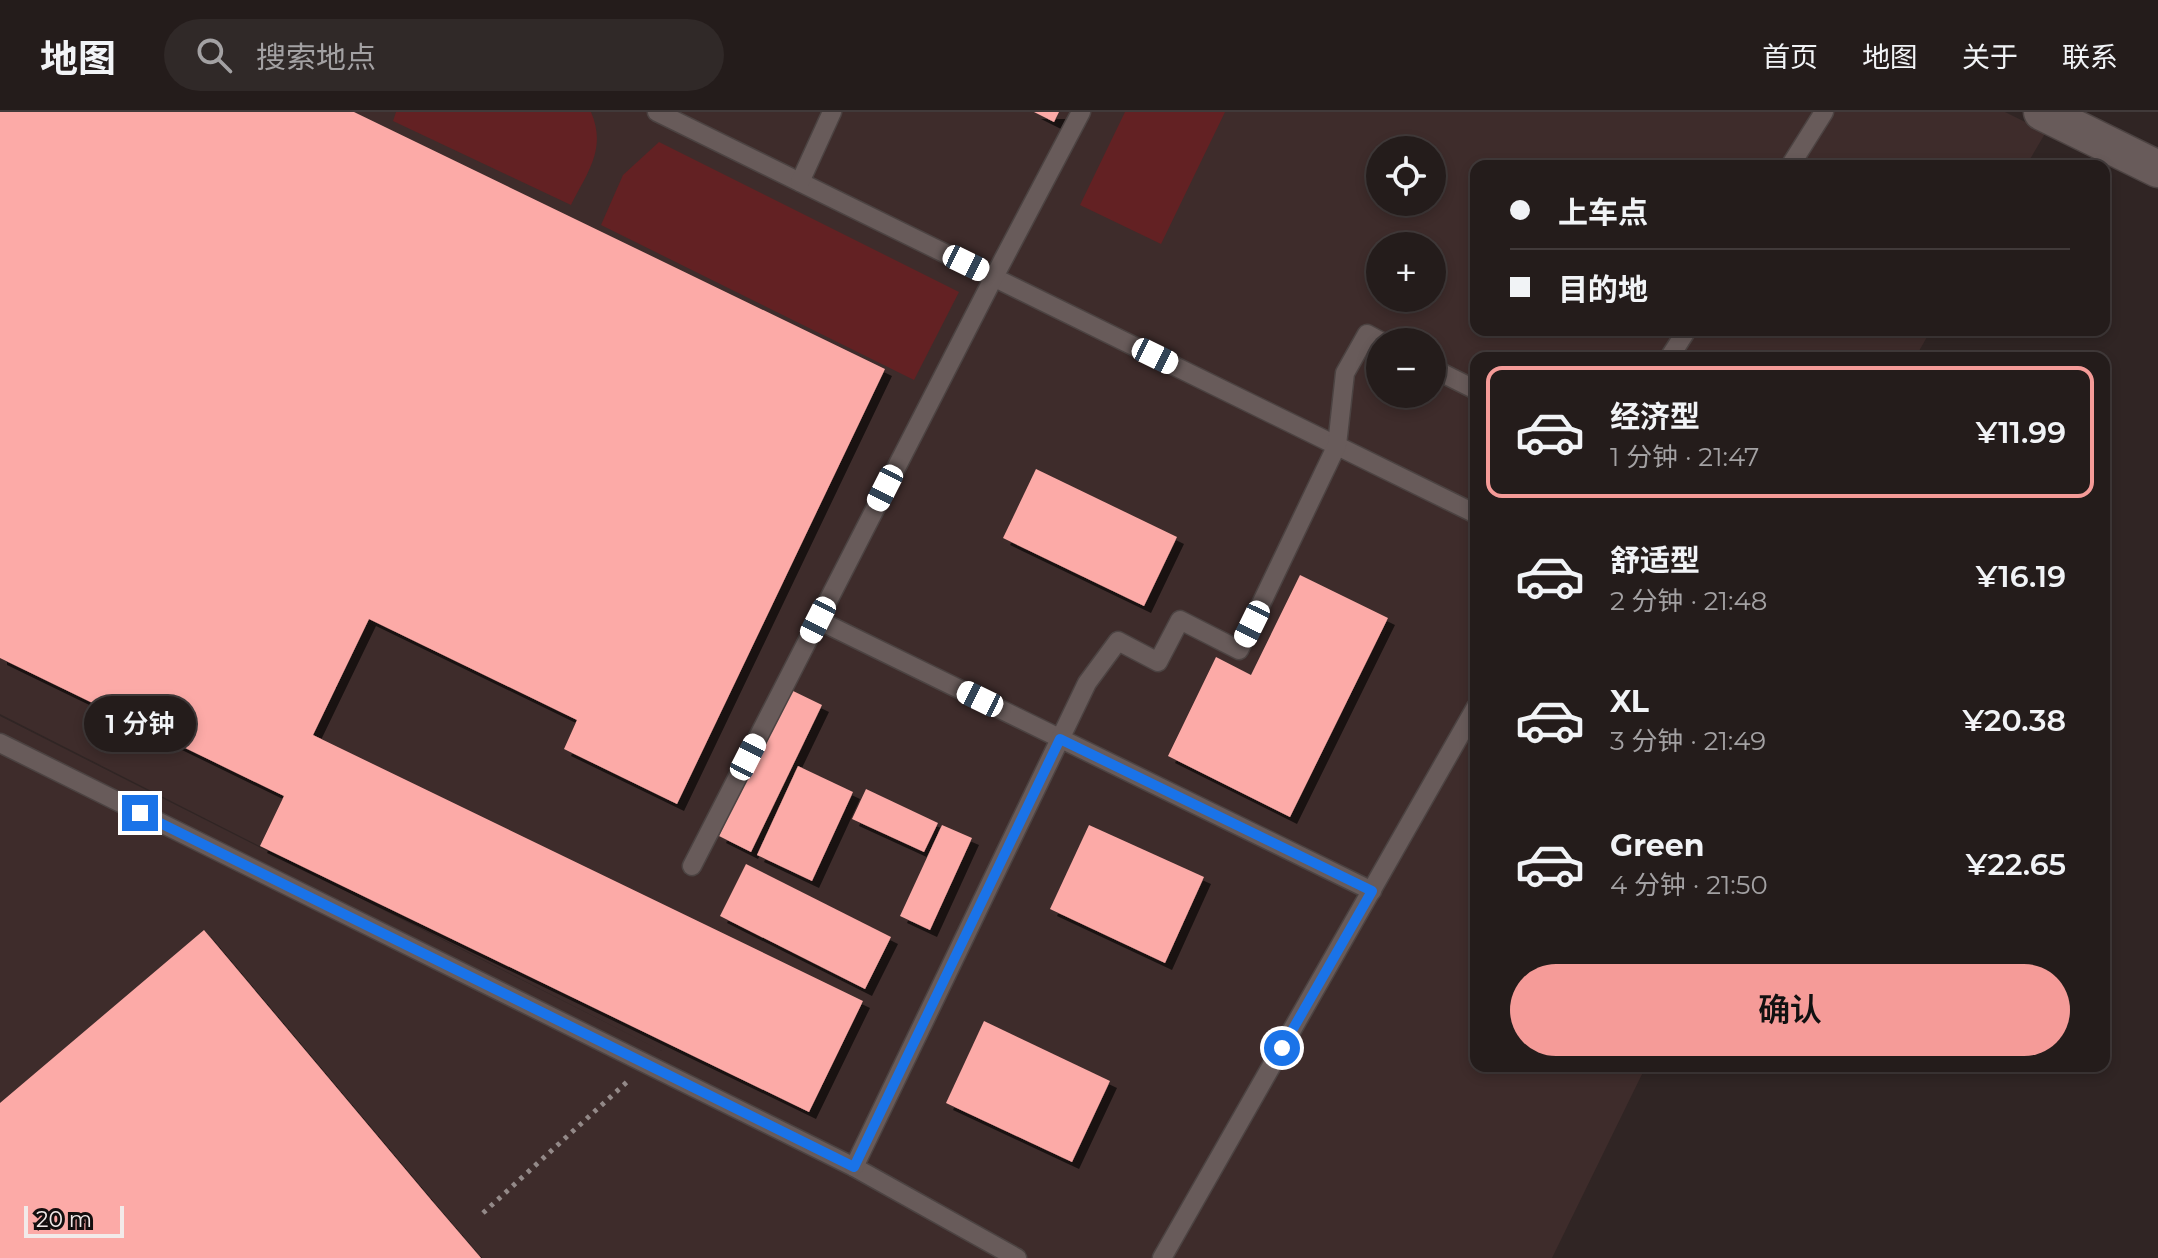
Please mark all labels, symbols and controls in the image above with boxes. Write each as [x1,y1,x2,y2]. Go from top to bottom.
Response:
search box [164,19,724,91]
icon: search [192,33,236,77]
text: 地图 [40,35,116,82]
text: 搜索地点 [256,39,376,76]
text: 首页 [1762,40,1818,74]
text: 地图 [1862,40,1918,74]
text: 关于 [1962,40,2018,74]
text: 联系 [2062,40,2118,74]
map controls [1366,136,1446,408]
button: locate [1366,136,1446,216]
text: 上车点 [1558,194,1648,231]
button: + [1366,232,1446,312]
car [939,242,993,284]
text: 目的地 [1558,271,1648,308]
button: − [1366,328,1446,408]
car [1128,335,1182,377]
icon: car [1514,396,1586,468]
text: 经济型 [1610,398,1700,435]
text: ¥11.99 [1976,414,2066,451]
text: 1 分钟 · 21:47 [1610,441,1759,473]
car [863,461,907,515]
icon: car [1514,540,1586,612]
text: 舒适型 [1610,542,1700,579]
text: ¥16.19 [1976,558,2066,595]
text: 2 分钟 · 21:48 [1610,585,1767,617]
car [796,593,840,647]
car [1231,597,1273,651]
car [953,678,1007,720]
text: XL [1610,683,1649,720]
icon: car [1514,684,1586,756]
callout: 1 分钟 [84,697,196,753]
text: ¥20.38 [1962,702,2066,739]
text: 1 分钟 [105,708,175,740]
text: 3 分钟 · 21:49 [1610,725,1766,757]
car [726,730,770,784]
route end [122,795,158,831]
text: Green [1610,827,1704,864]
icon: car [1514,828,1586,900]
text: ¥22.65 [1966,846,2066,883]
text: 4 分钟 · 21:50 [1610,869,1768,901]
button: 确认 [1510,964,2070,1056]
route start [1264,1030,1300,1066]
scale bar [24,1202,124,1238]
text: 20 m [36,1206,92,1233]

